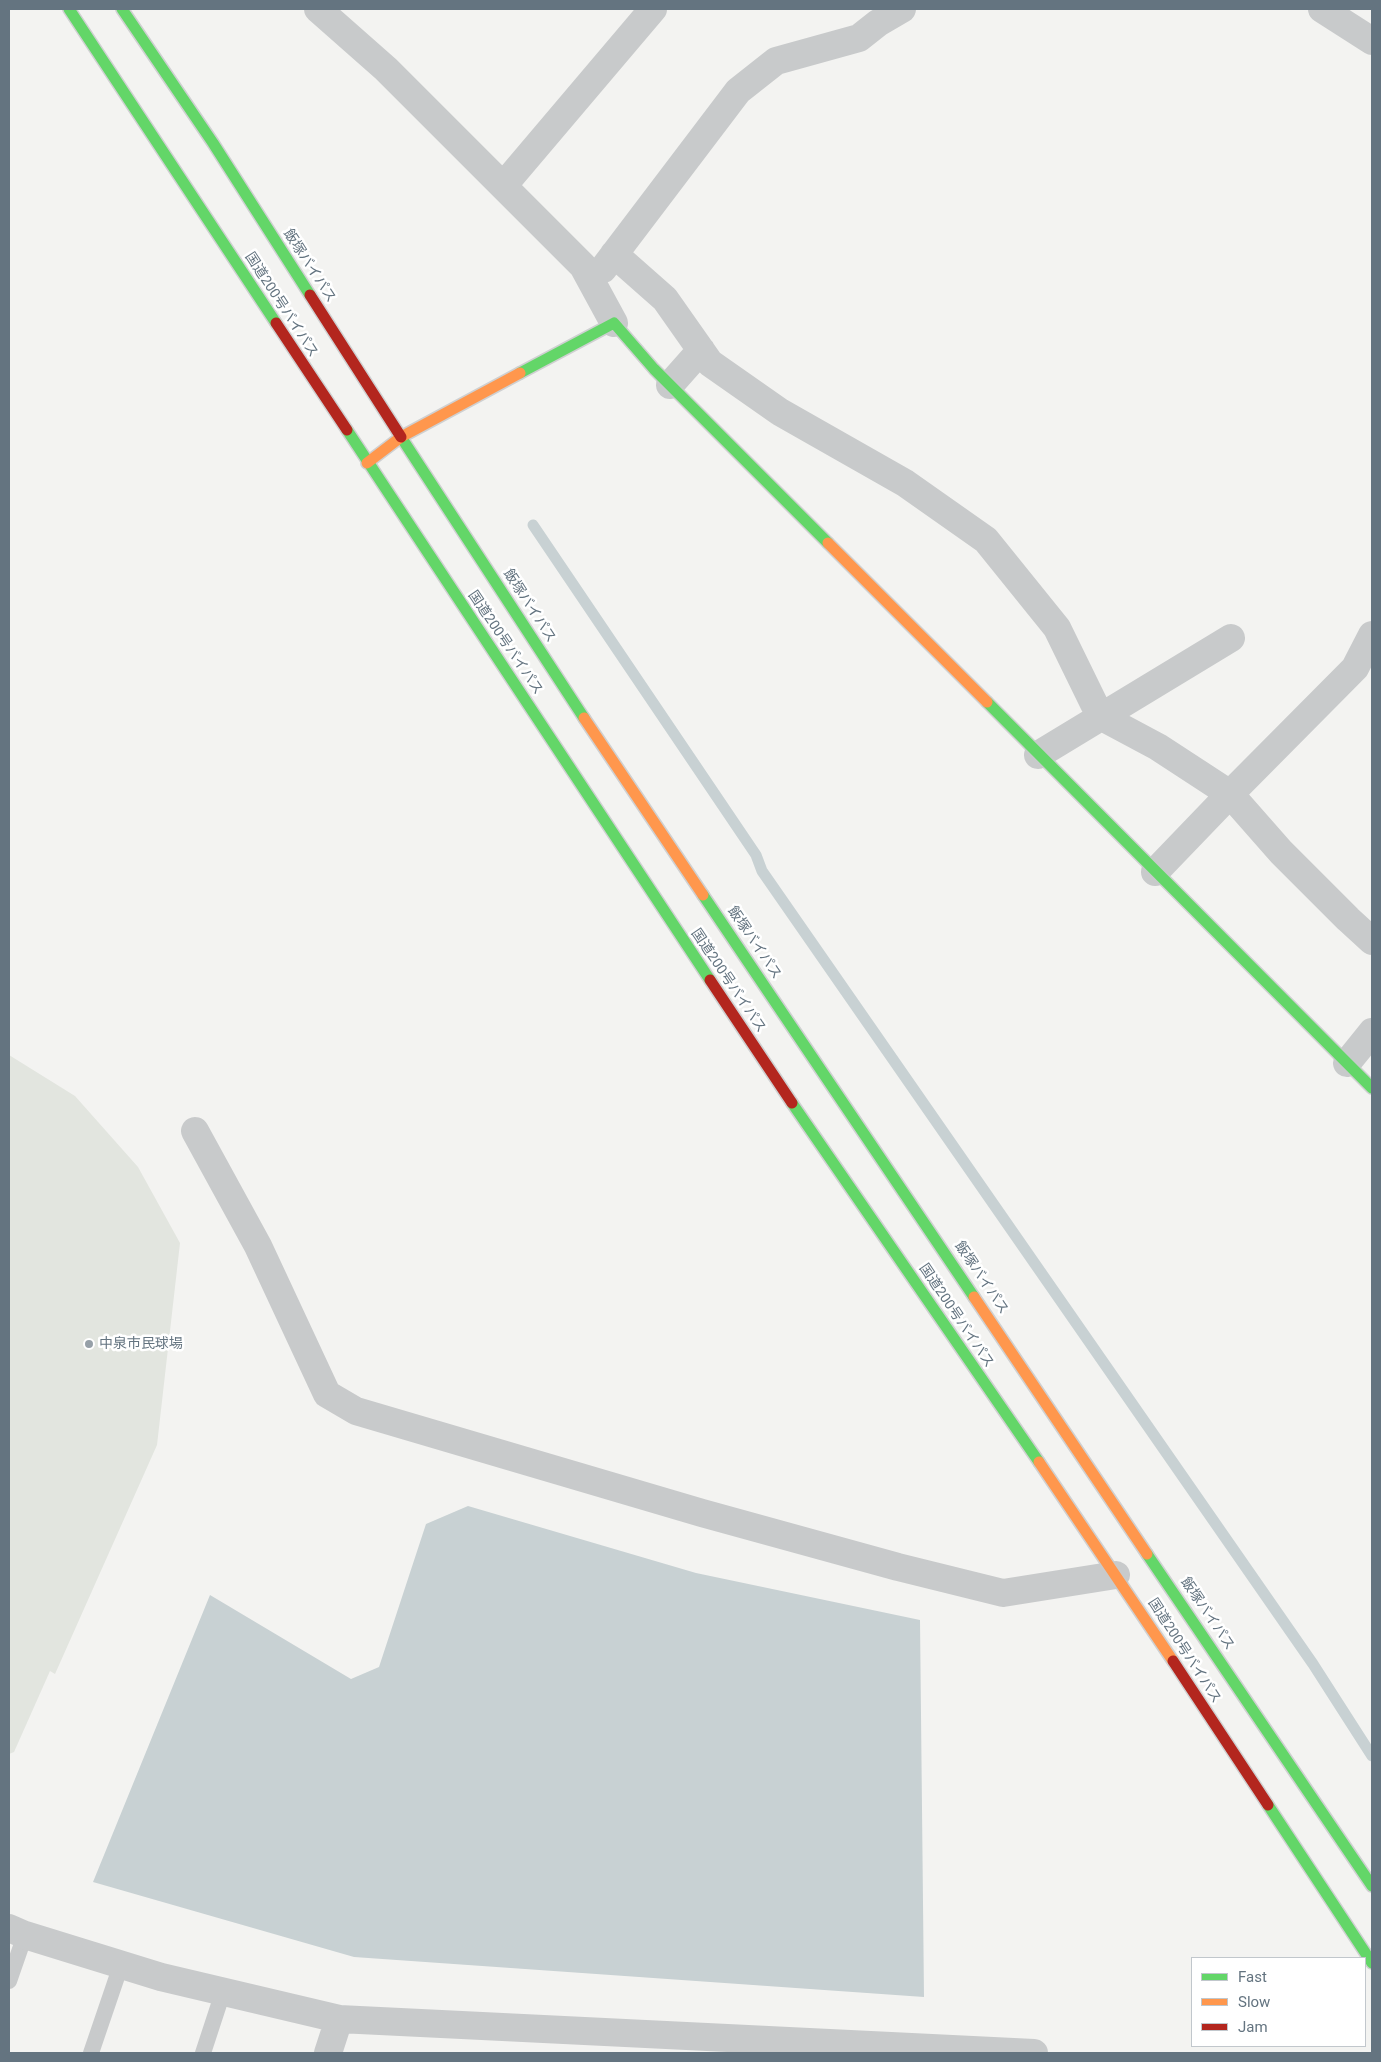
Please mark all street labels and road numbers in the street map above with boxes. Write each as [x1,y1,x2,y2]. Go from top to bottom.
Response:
street label: 飯塚バイパス [279,226,339,306]
street label: 国道200号バイパス [241,249,321,361]
street label: 飯塚バイパス [499,566,559,646]
street label: 国道200号バイパス [464,588,546,698]
street label: 飯塚バイパス [724,903,784,983]
street label: 国道200号バイパス [687,926,769,1036]
street label: 飯塚バイパス [951,1238,1011,1318]
street label: 国道200号バイパス [915,1261,997,1371]
street label: 飯塚バイパス [1177,1574,1237,1654]
street label: 国道200号バイパス [1144,1595,1224,1707]

